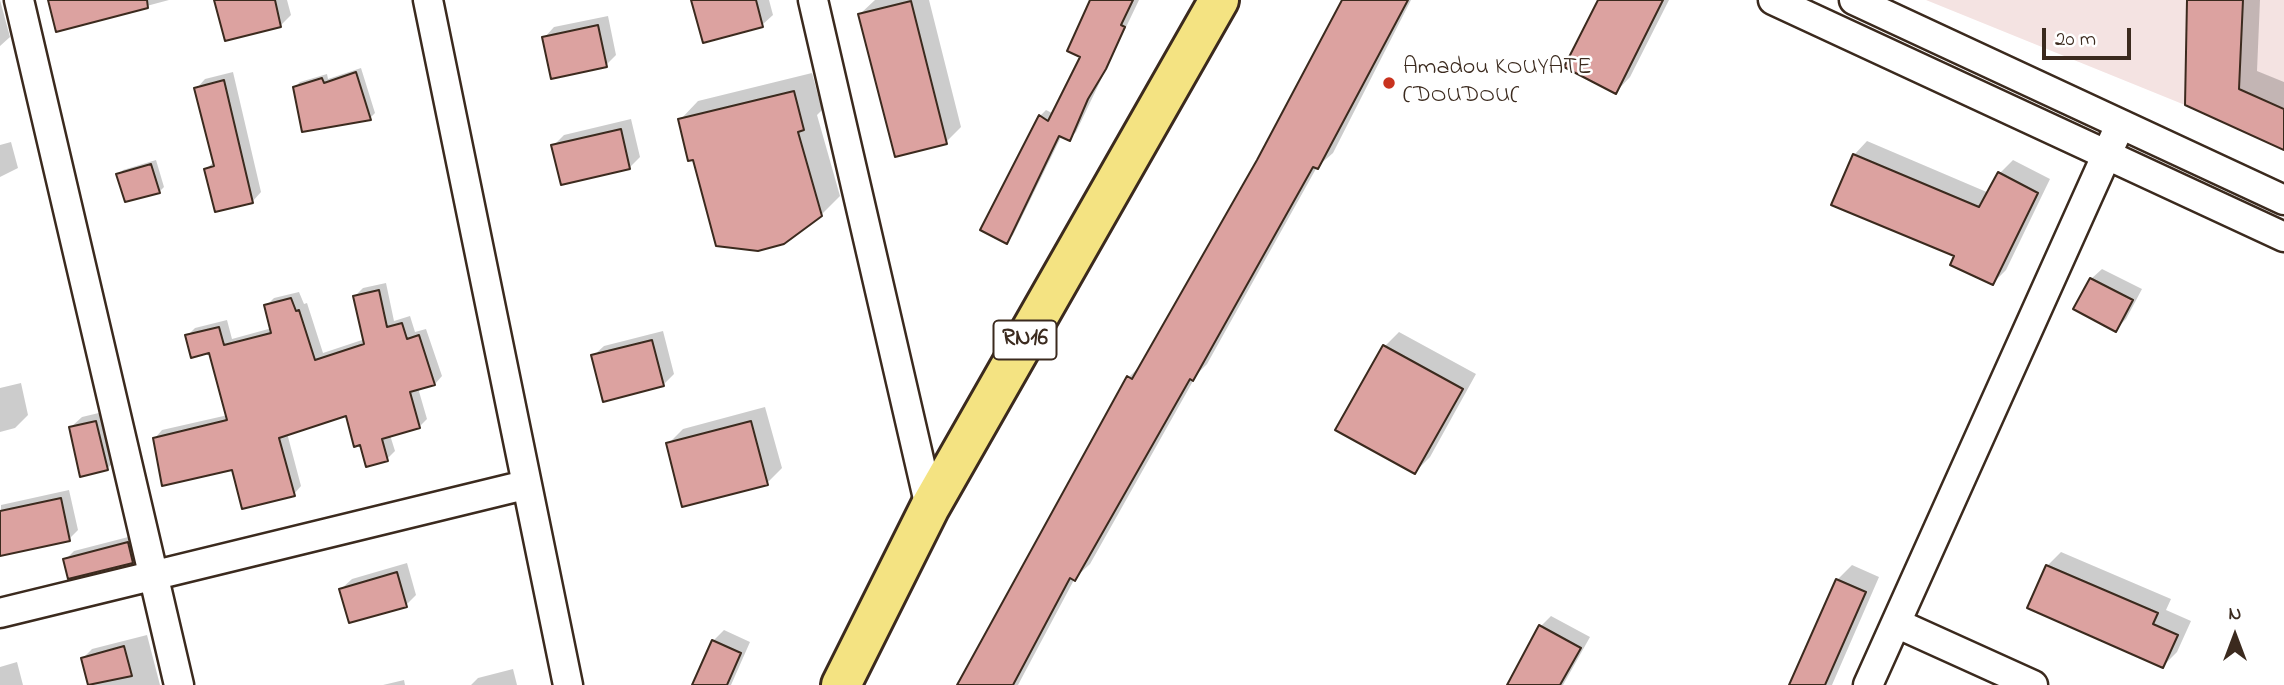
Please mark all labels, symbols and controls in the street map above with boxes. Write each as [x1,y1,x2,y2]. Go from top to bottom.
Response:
scale bar [2046,14,2135,58]
text: 20 m [2055,25,2096,55]
place label: Amadou KOUYATE (DOUDOU( [1403,55,1592,111]
marker: Amadou KOUYATE (DOUDOU( [1381,75,1397,91]
road number: RN16 [993,320,1056,360]
north arrow [2200,601,2270,671]
text: N [2229,601,2241,628]

